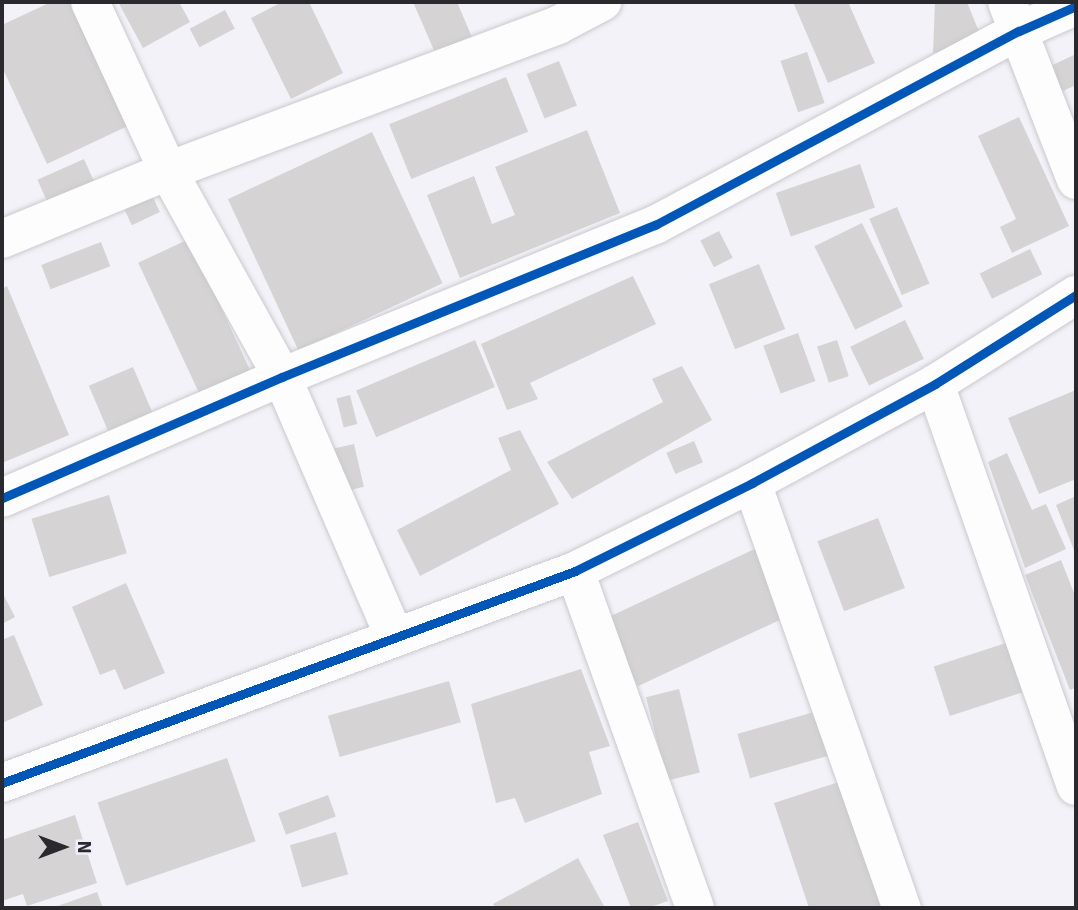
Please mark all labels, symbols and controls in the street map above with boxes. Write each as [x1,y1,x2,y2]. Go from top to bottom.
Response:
north arrow [28,812,98,882]
text: N [72,840,96,854]

